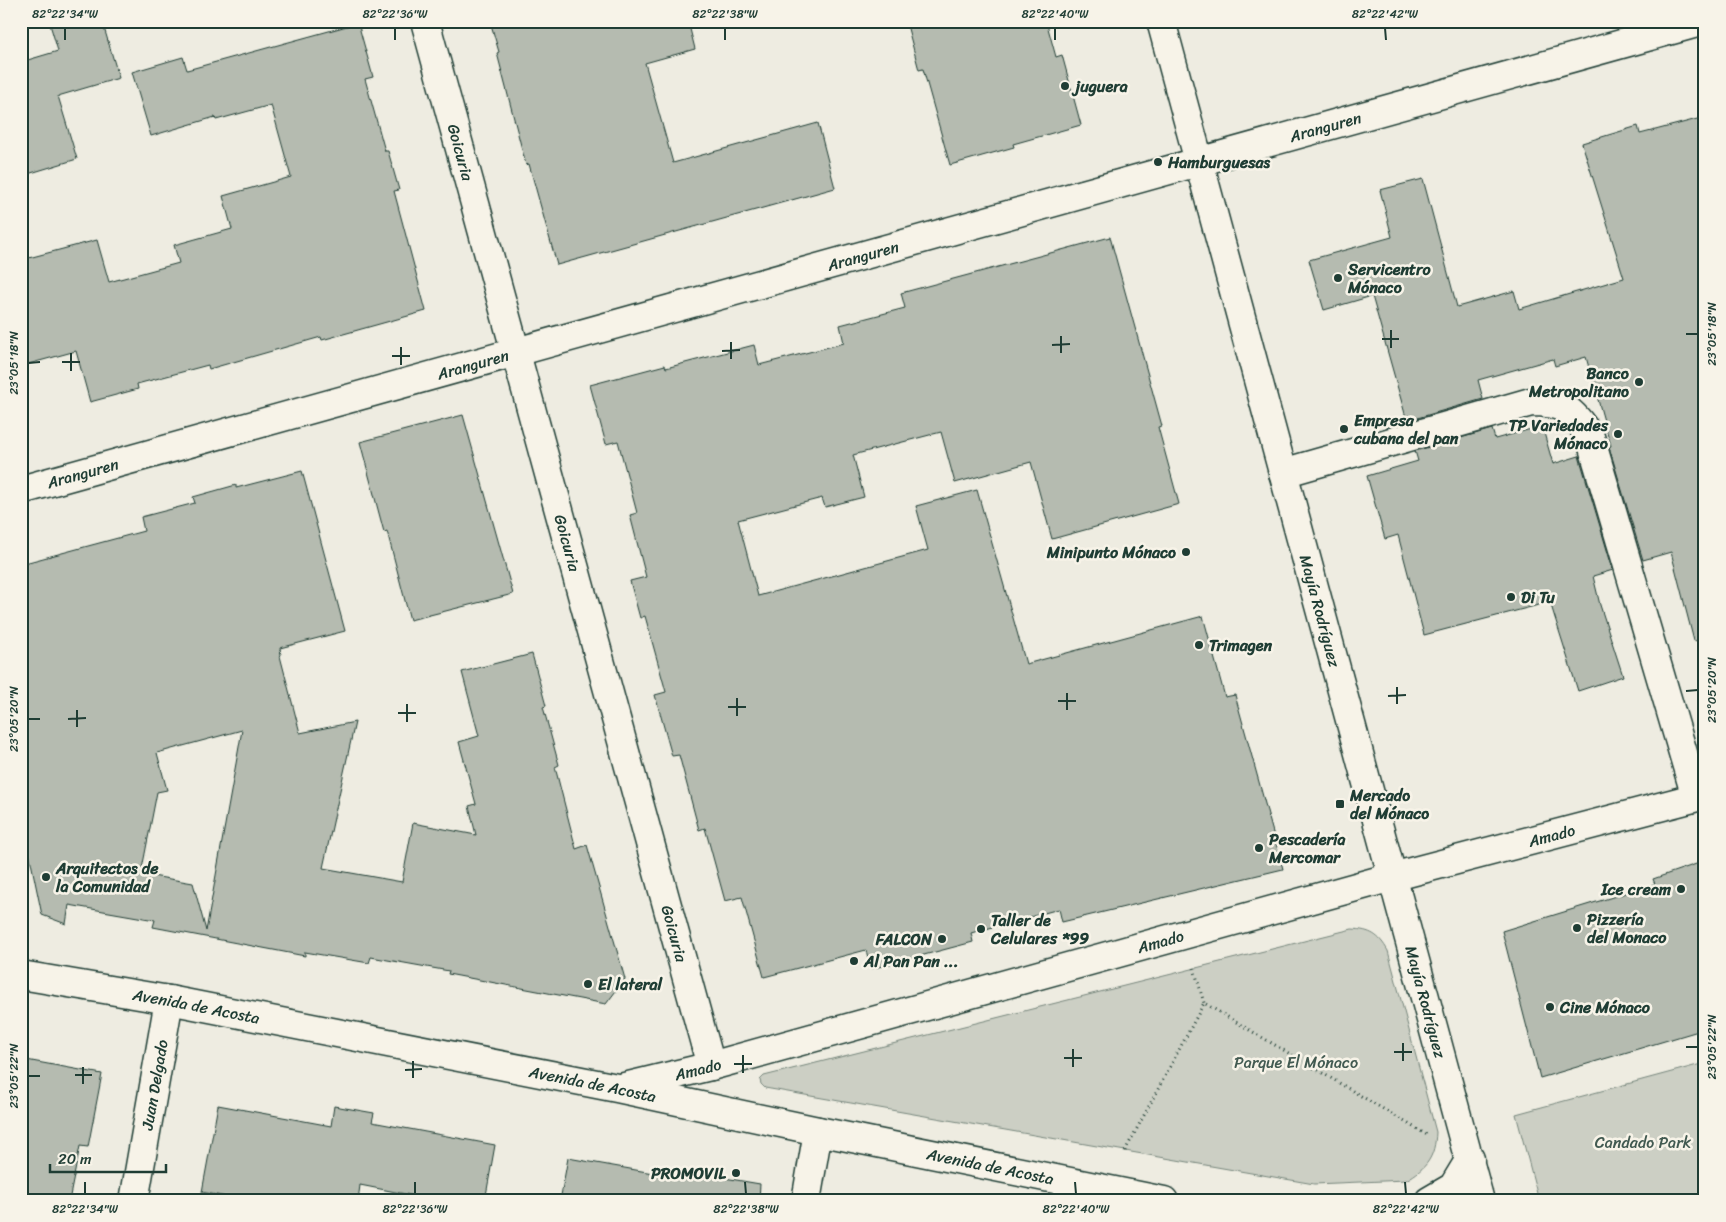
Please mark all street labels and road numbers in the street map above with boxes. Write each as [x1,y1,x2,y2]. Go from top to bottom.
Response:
street label: Aranguren [1285,103,1365,151]
street label: Goicuria [439,120,482,185]
street label: Aranguren [823,232,903,280]
street label: Aranguren [433,341,512,389]
street label: Aranguren [43,449,122,497]
street label: Goicuria [546,511,589,576]
street label: Mayía Rodríguez [1291,551,1349,671]
street label: Amado [1524,816,1578,856]
street label: Goicuria [653,902,696,966]
street label: Amado [1133,921,1187,962]
street label: Mayía Rodríguez [1397,942,1455,1062]
street label: Avenida de Acosta [129,980,262,1033]
street label: Juan Delgado [132,1037,177,1133]
street label: Amado [671,1050,725,1090]
street label: Avenida de Acosta [526,1057,659,1111]
street label: Avenida de Acosta [923,1139,1056,1193]

